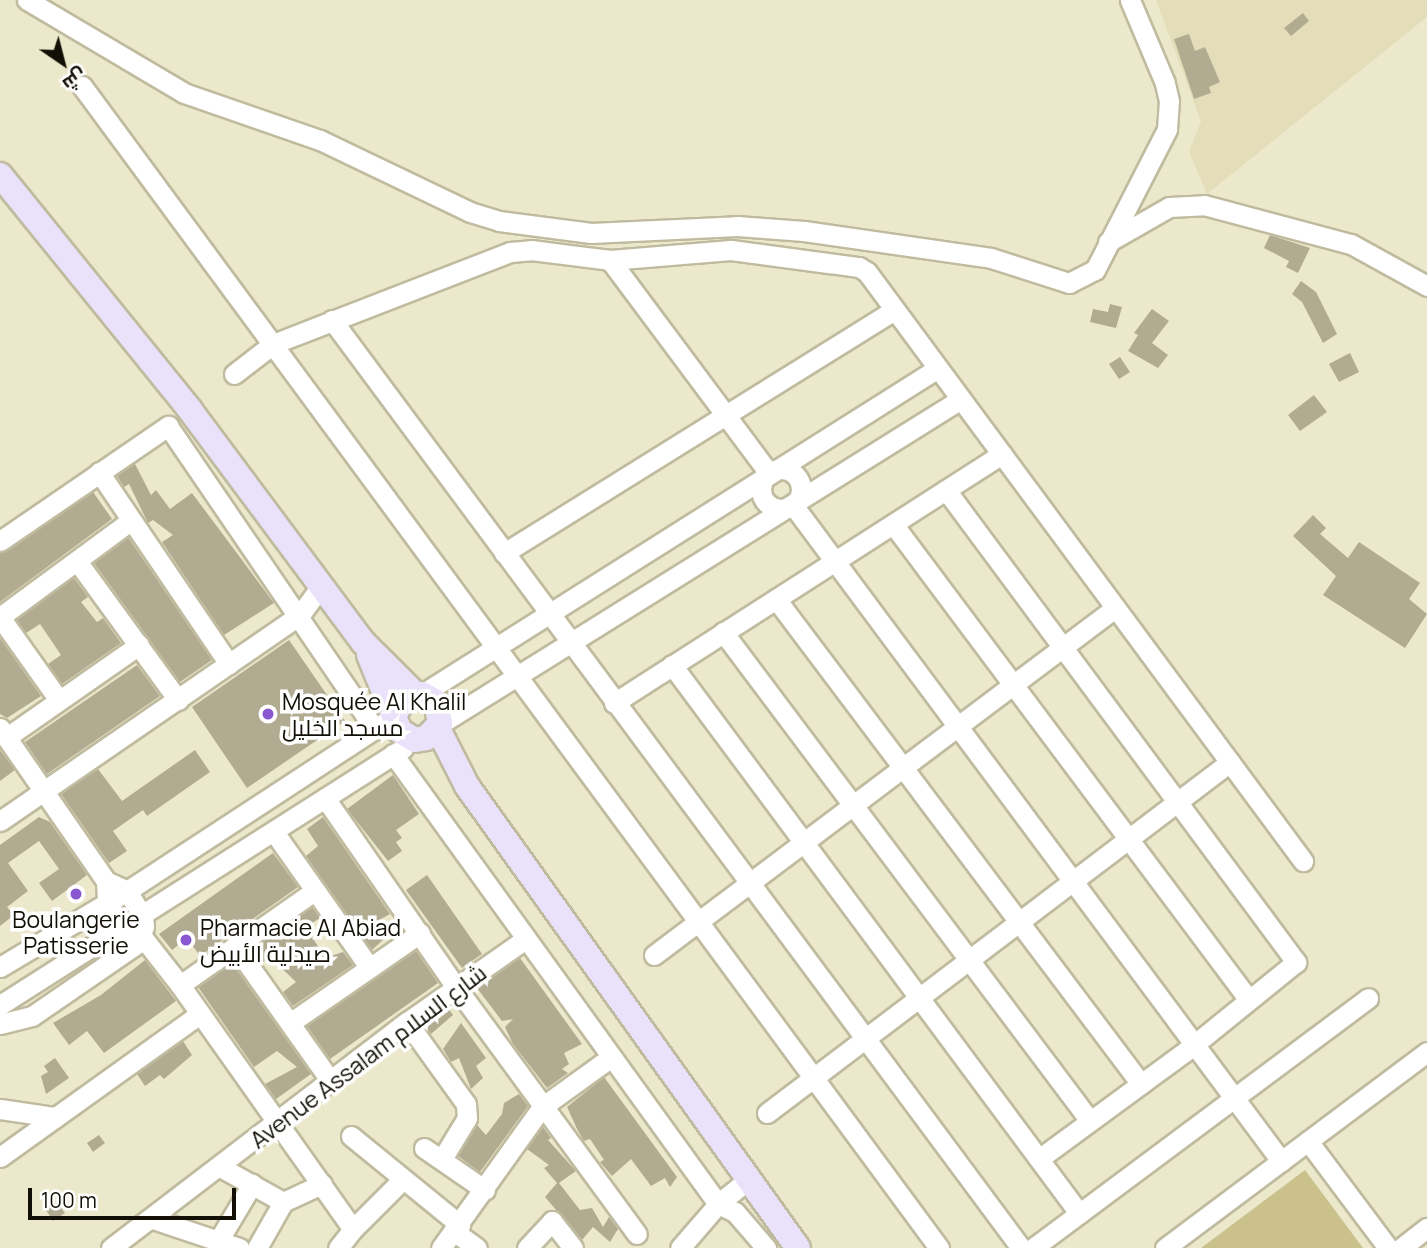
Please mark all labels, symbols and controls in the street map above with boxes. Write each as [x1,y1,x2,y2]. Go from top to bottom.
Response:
north arrow [28,28,98,98]
text: ش [58,63,92,98]
place label: Mosquée Al Khalil مسجد الخليل [282,687,466,741]
marker: Mosquée Al Khalil مسجد الخليل [260,706,276,722]
marker: Boulangerie Patisserie [68,886,84,902]
place label: Boulangerie Patisserie [12,905,140,959]
place label: Pharmacie Al Abiad صيدلية الأبيض [200,913,401,967]
marker: Pharmacie Al Abiad صيدلية الأبيض [178,932,194,948]
street label: Avenue Assalam شارع السلام [245,958,491,1154]
scale bar [32,1174,240,1218]
text: 100 m [41,1186,97,1214]

